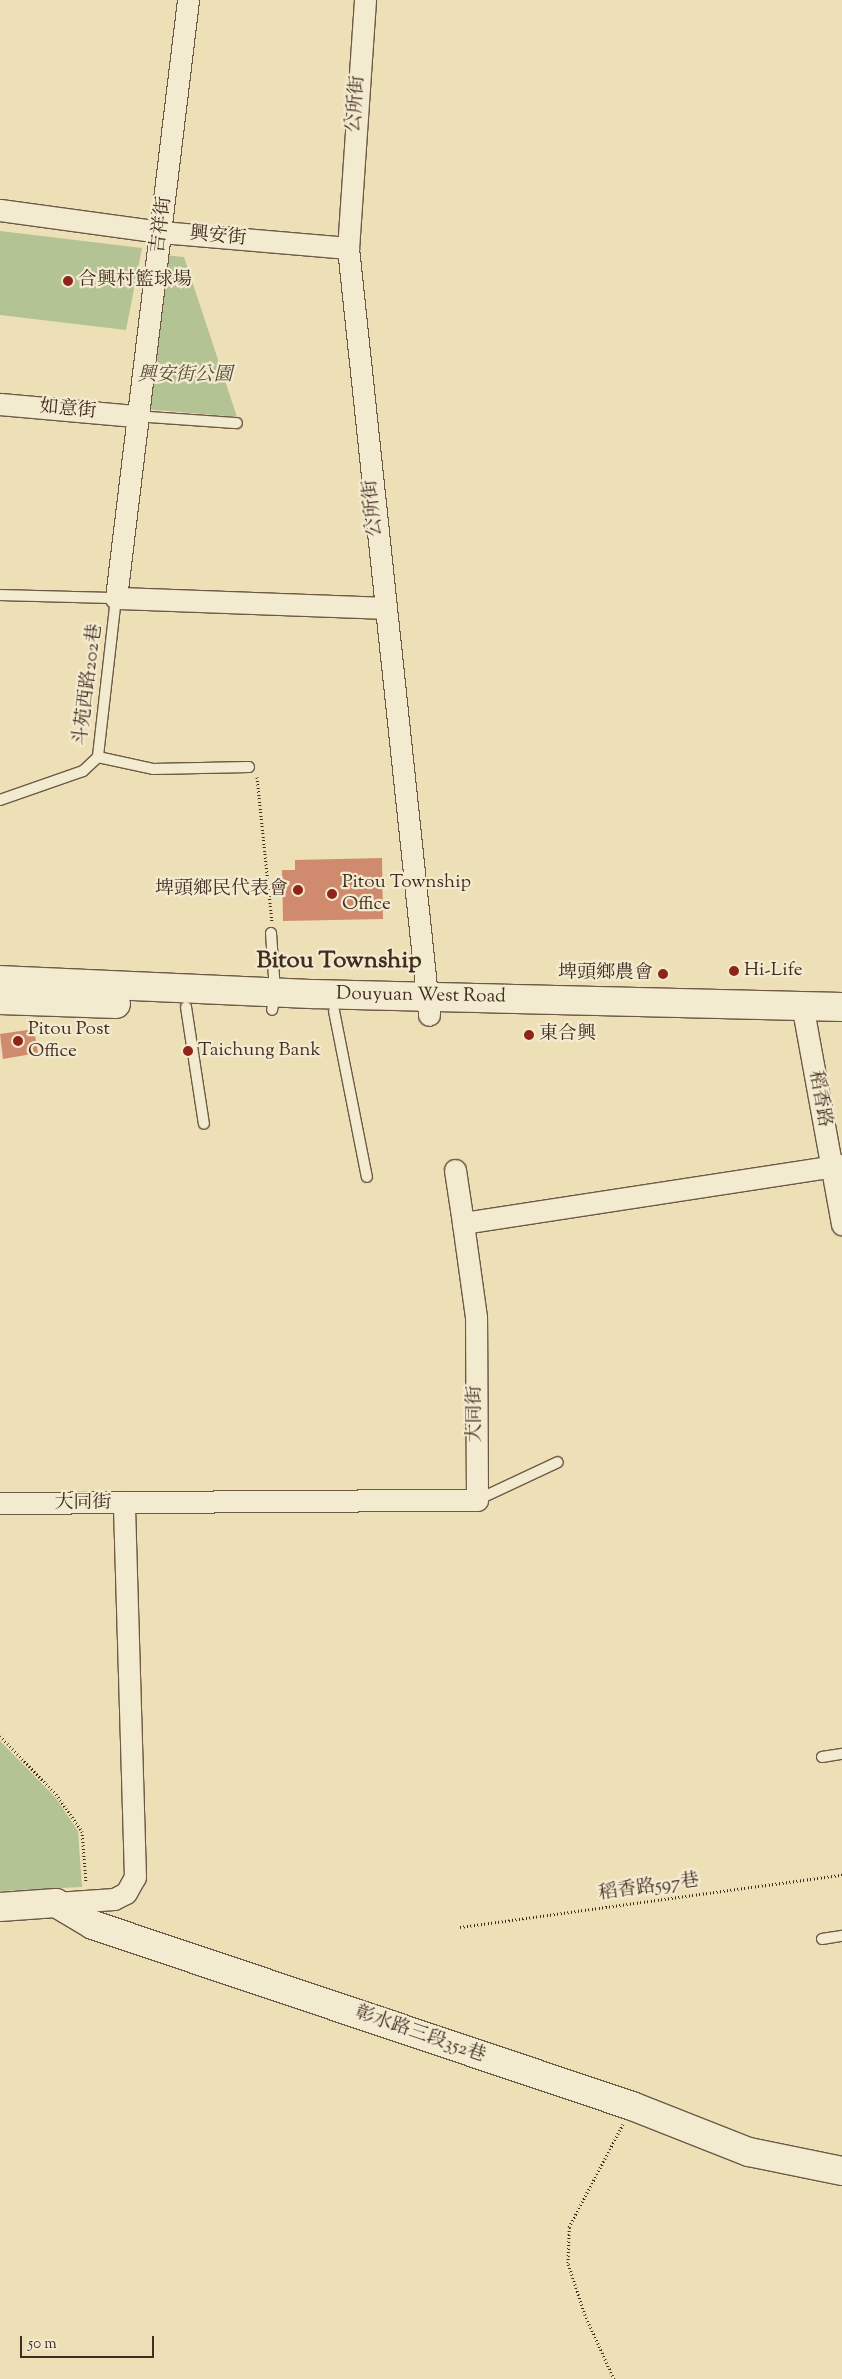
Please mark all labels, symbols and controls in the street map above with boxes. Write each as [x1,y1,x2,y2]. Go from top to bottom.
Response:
street label: 公所街 [344,75,370,133]
street label: 吉祥街 [147,195,177,255]
street label: 興安街 [189,223,247,251]
place label: 合興村籃球場 [78,270,192,292]
marker: 合興村籃球場 [62,275,74,287]
park label: 興安街公園 [138,365,232,387]
street label: 如意街 [39,396,97,424]
street label: 公所街 [360,478,388,538]
street label: 斗苑西路202巷 [70,623,108,747]
place label: Pitou Township Office [342,872,471,916]
place label: 埤頭鄉民代表會 [155,879,288,901]
marker: 埤頭鄉民代表會 [292,884,304,896]
marker: Pitou Township Office [326,888,338,900]
district label: Bitou Township [257,948,421,976]
place label: Hi-Life [744,960,803,982]
place label: 埤頭鄉農會 [558,963,653,985]
marker: Hi-Life [728,965,740,977]
marker: 埤頭鄉農會 [657,968,669,980]
street label: Douyuan West Road [336,983,506,1009]
place label: Pitou Post Office [28,1019,110,1063]
place label: 東合興 [539,1024,596,1046]
marker: 東合興 [523,1029,535,1041]
marker: Pitou Post Office [12,1035,24,1047]
place label: Taichung Bank [198,1040,321,1062]
marker: Taichung Bank [182,1045,194,1057]
street label: 稻香路 [803,1069,835,1129]
street label: 大同街 [465,1386,487,1442]
street label: 大同街 [55,1493,111,1515]
street label: 稻香路597巷 [597,1870,701,1906]
street label: 彰水路三段352巷 [351,2002,489,2068]
scale bar [22,2326,156,2358]
text: 50 m [28,2334,57,2355]

